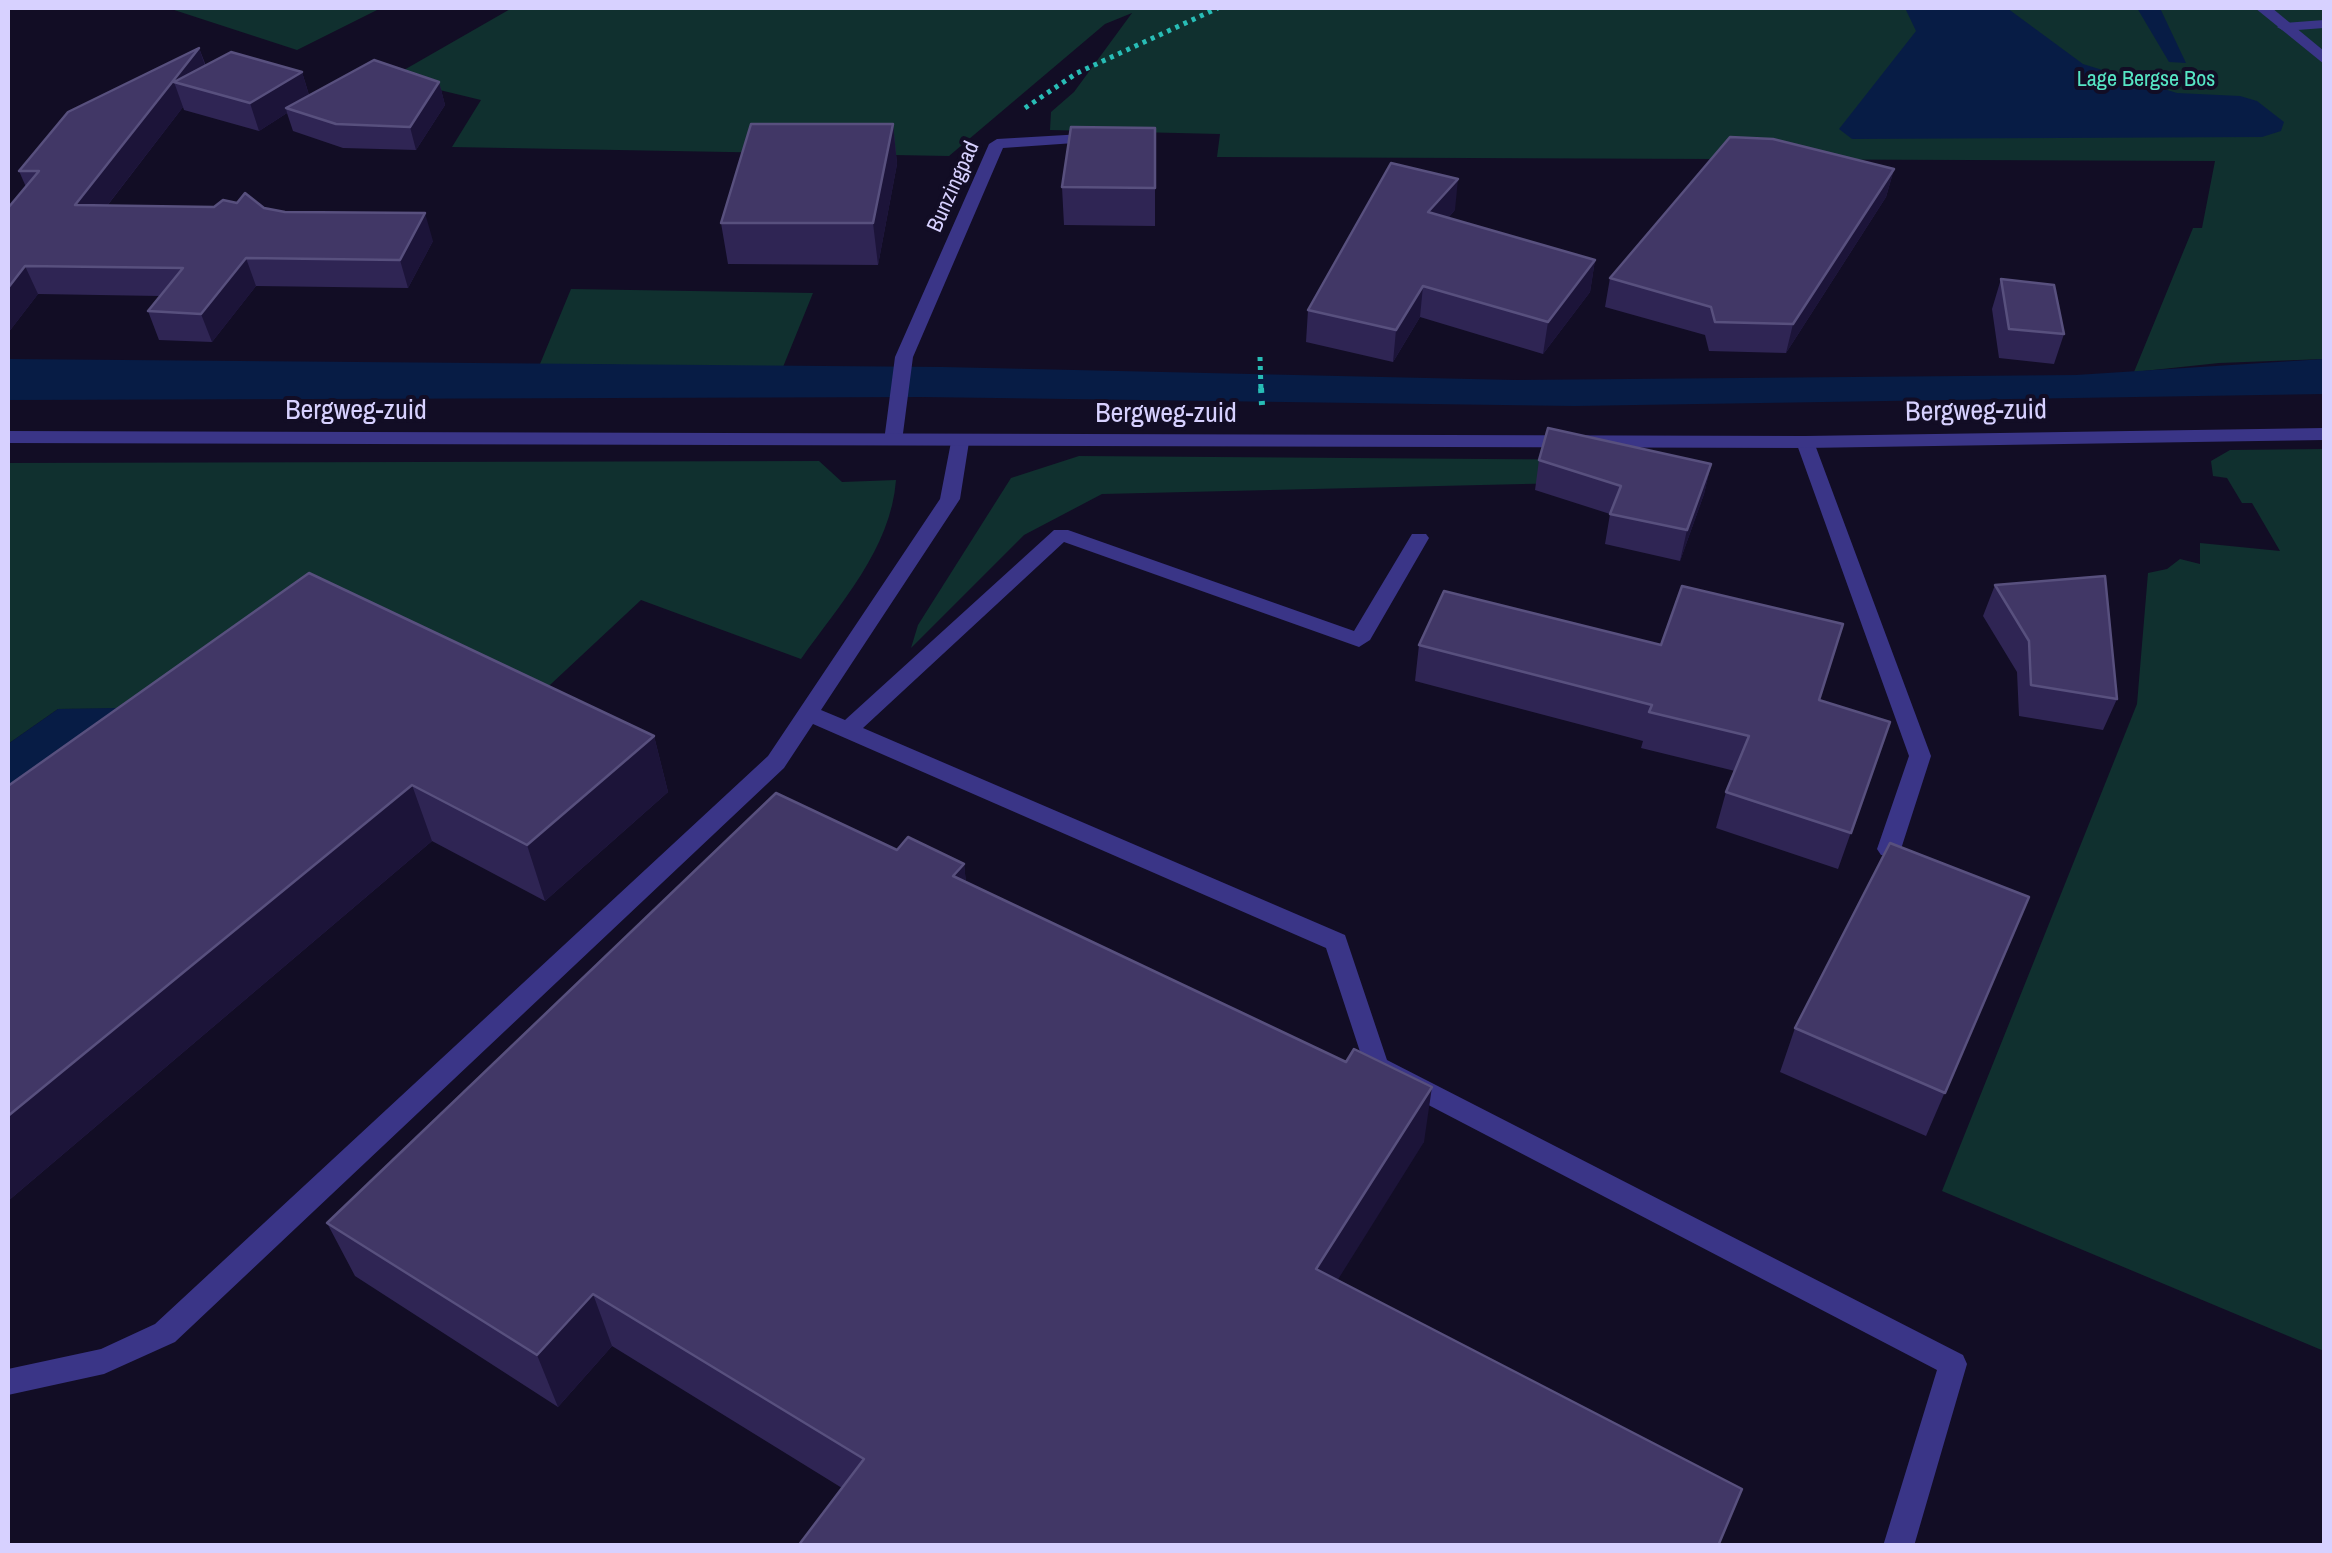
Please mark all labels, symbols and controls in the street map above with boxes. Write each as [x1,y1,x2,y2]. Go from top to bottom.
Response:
park label: Lage Bergse Bos [2077,67,2215,93]
street label: Bunzingpad [922,138,986,236]
street label: Bergweg-zuid [285,394,427,428]
street label: Bergweg-zuid [1905,394,2047,430]
street label: Bergweg-zuid [1095,397,1237,431]

